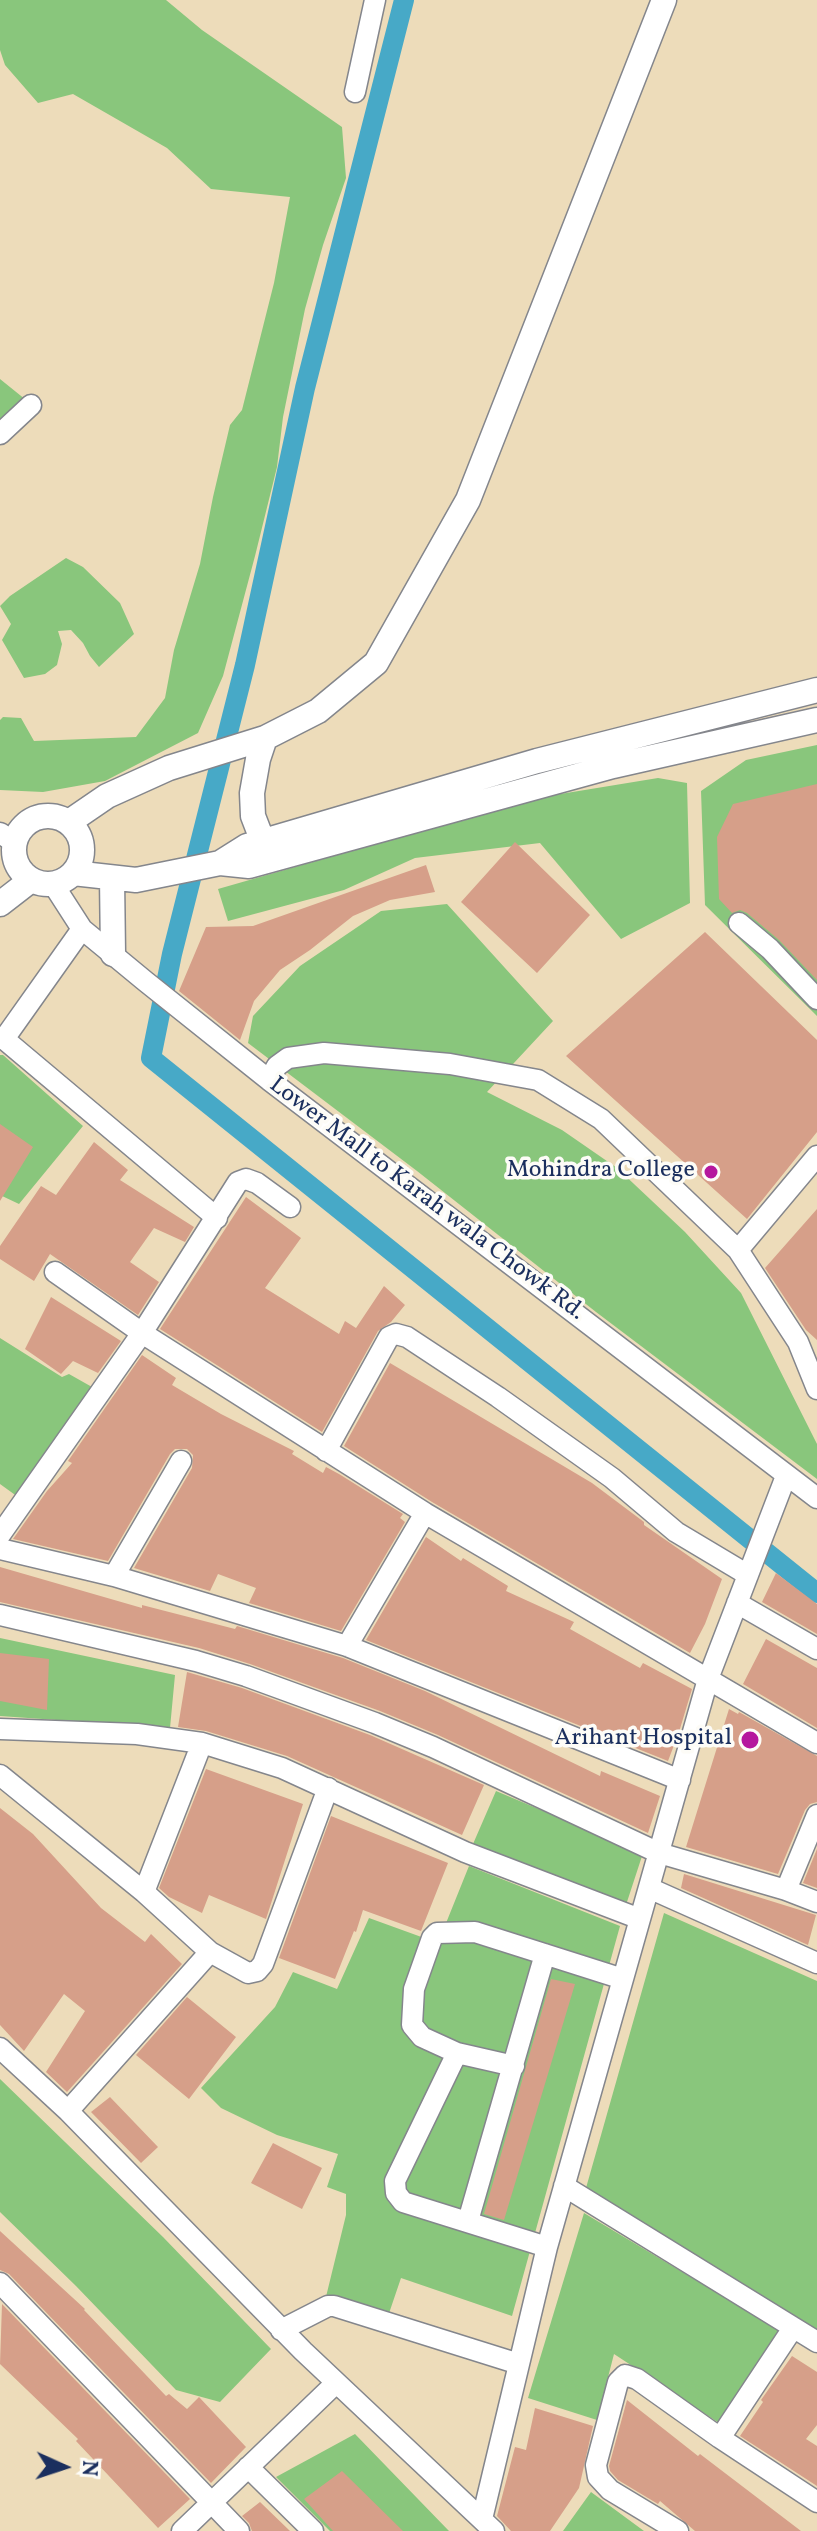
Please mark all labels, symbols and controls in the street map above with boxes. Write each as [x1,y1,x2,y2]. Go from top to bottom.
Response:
street label: Lower Mall to Karah wala Chowk Rd. [263,1072,589,1328]
place label: Mohindra College [507,1158,695,1186]
marker: Mohindra College [702,1163,720,1181]
place label: Arihant Hospital [554,1726,732,1754]
marker: Arihant Hospital [739,1729,761,1751]
north arrow [24,2427,104,2507]
text: N [73,2459,104,2477]

